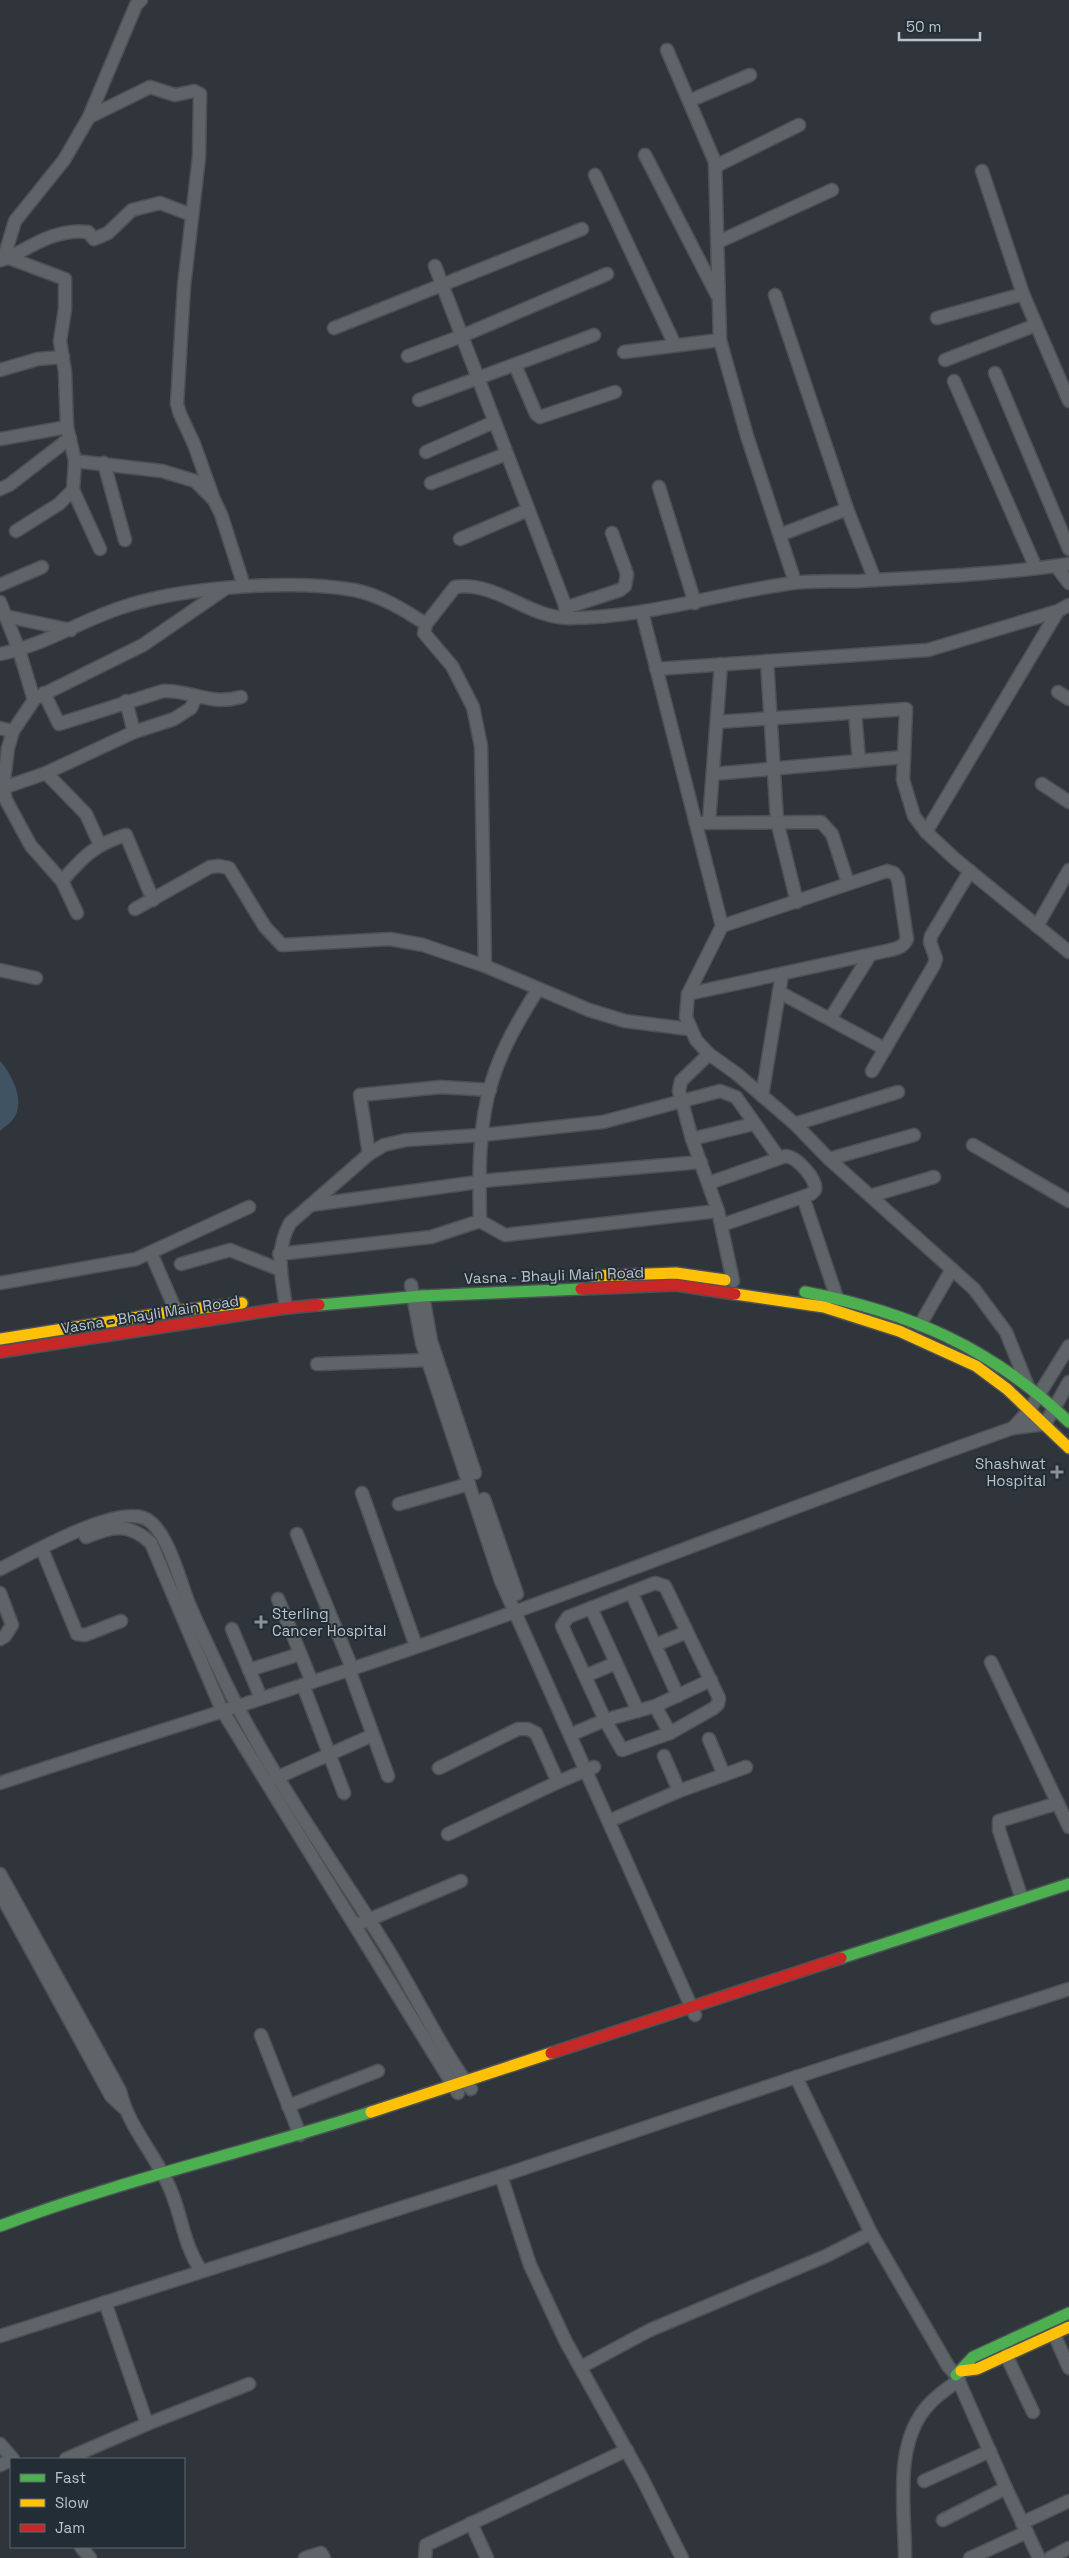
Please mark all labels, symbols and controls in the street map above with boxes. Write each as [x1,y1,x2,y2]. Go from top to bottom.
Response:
scale bar [899,10,980,42]
text: 50 m [906,17,941,36]
street label: Vasna - Bhayli Main Road [464,1262,644,1288]
street label: Vasna - Bhayli Main Road [60,1291,240,1337]
place label: Shashwat Hospital [975,1454,1046,1490]
marker: Shashwat Hospital [1050,1465,1064,1479]
place label: Sterling Cancer Hospital [272,1604,386,1640]
marker: Sterling Cancer Hospital [254,1615,268,1629]
legend [10,2458,185,2548]
text: Fast [55,2468,86,2487]
text: Slow [55,2493,89,2512]
text: Jam [55,2518,85,2537]

